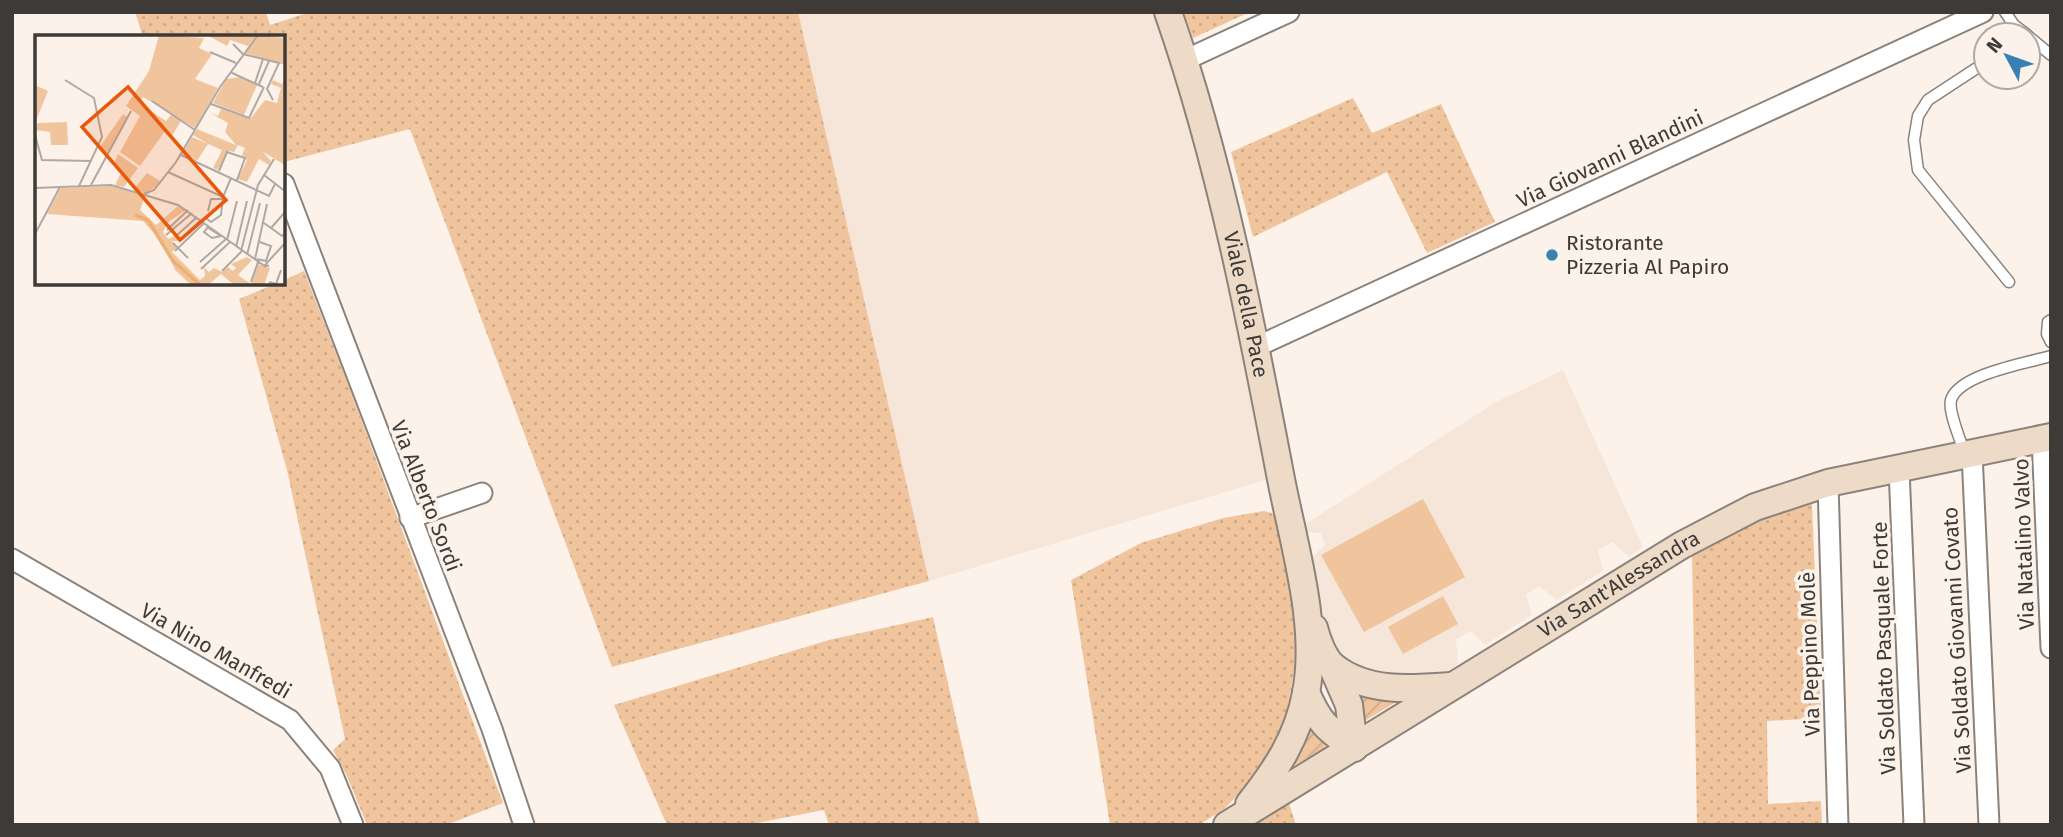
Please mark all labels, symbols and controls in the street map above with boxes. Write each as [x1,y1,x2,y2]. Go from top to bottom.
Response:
north arrow [1972,21,2042,91]
text: N [1982,33,2007,57]
inset map [35,35,285,285]
street label: Via Giovanni Blandini [1513,104,1707,214]
street label: Viale della Pace [1218,229,1274,380]
place label: Ristorante Pizzeria Al Papiro [1566,230,1729,280]
marker: Ristorante Pizzeria Al Papiro [1544,247,1560,263]
street label: Via Alberto Sordi [385,417,467,575]
street label: Via Natalino Valvo [2008,458,2040,630]
street label: Via Soldato Giovanni Covato [1937,506,1977,774]
street label: Via Soldato Pasquale Forte [1867,521,1901,775]
street label: Via Sant'Alessandra [1533,525,1704,643]
street label: Via Peppino Molè [1794,571,1826,737]
street label: Via Nino Manfredi [136,597,296,705]

